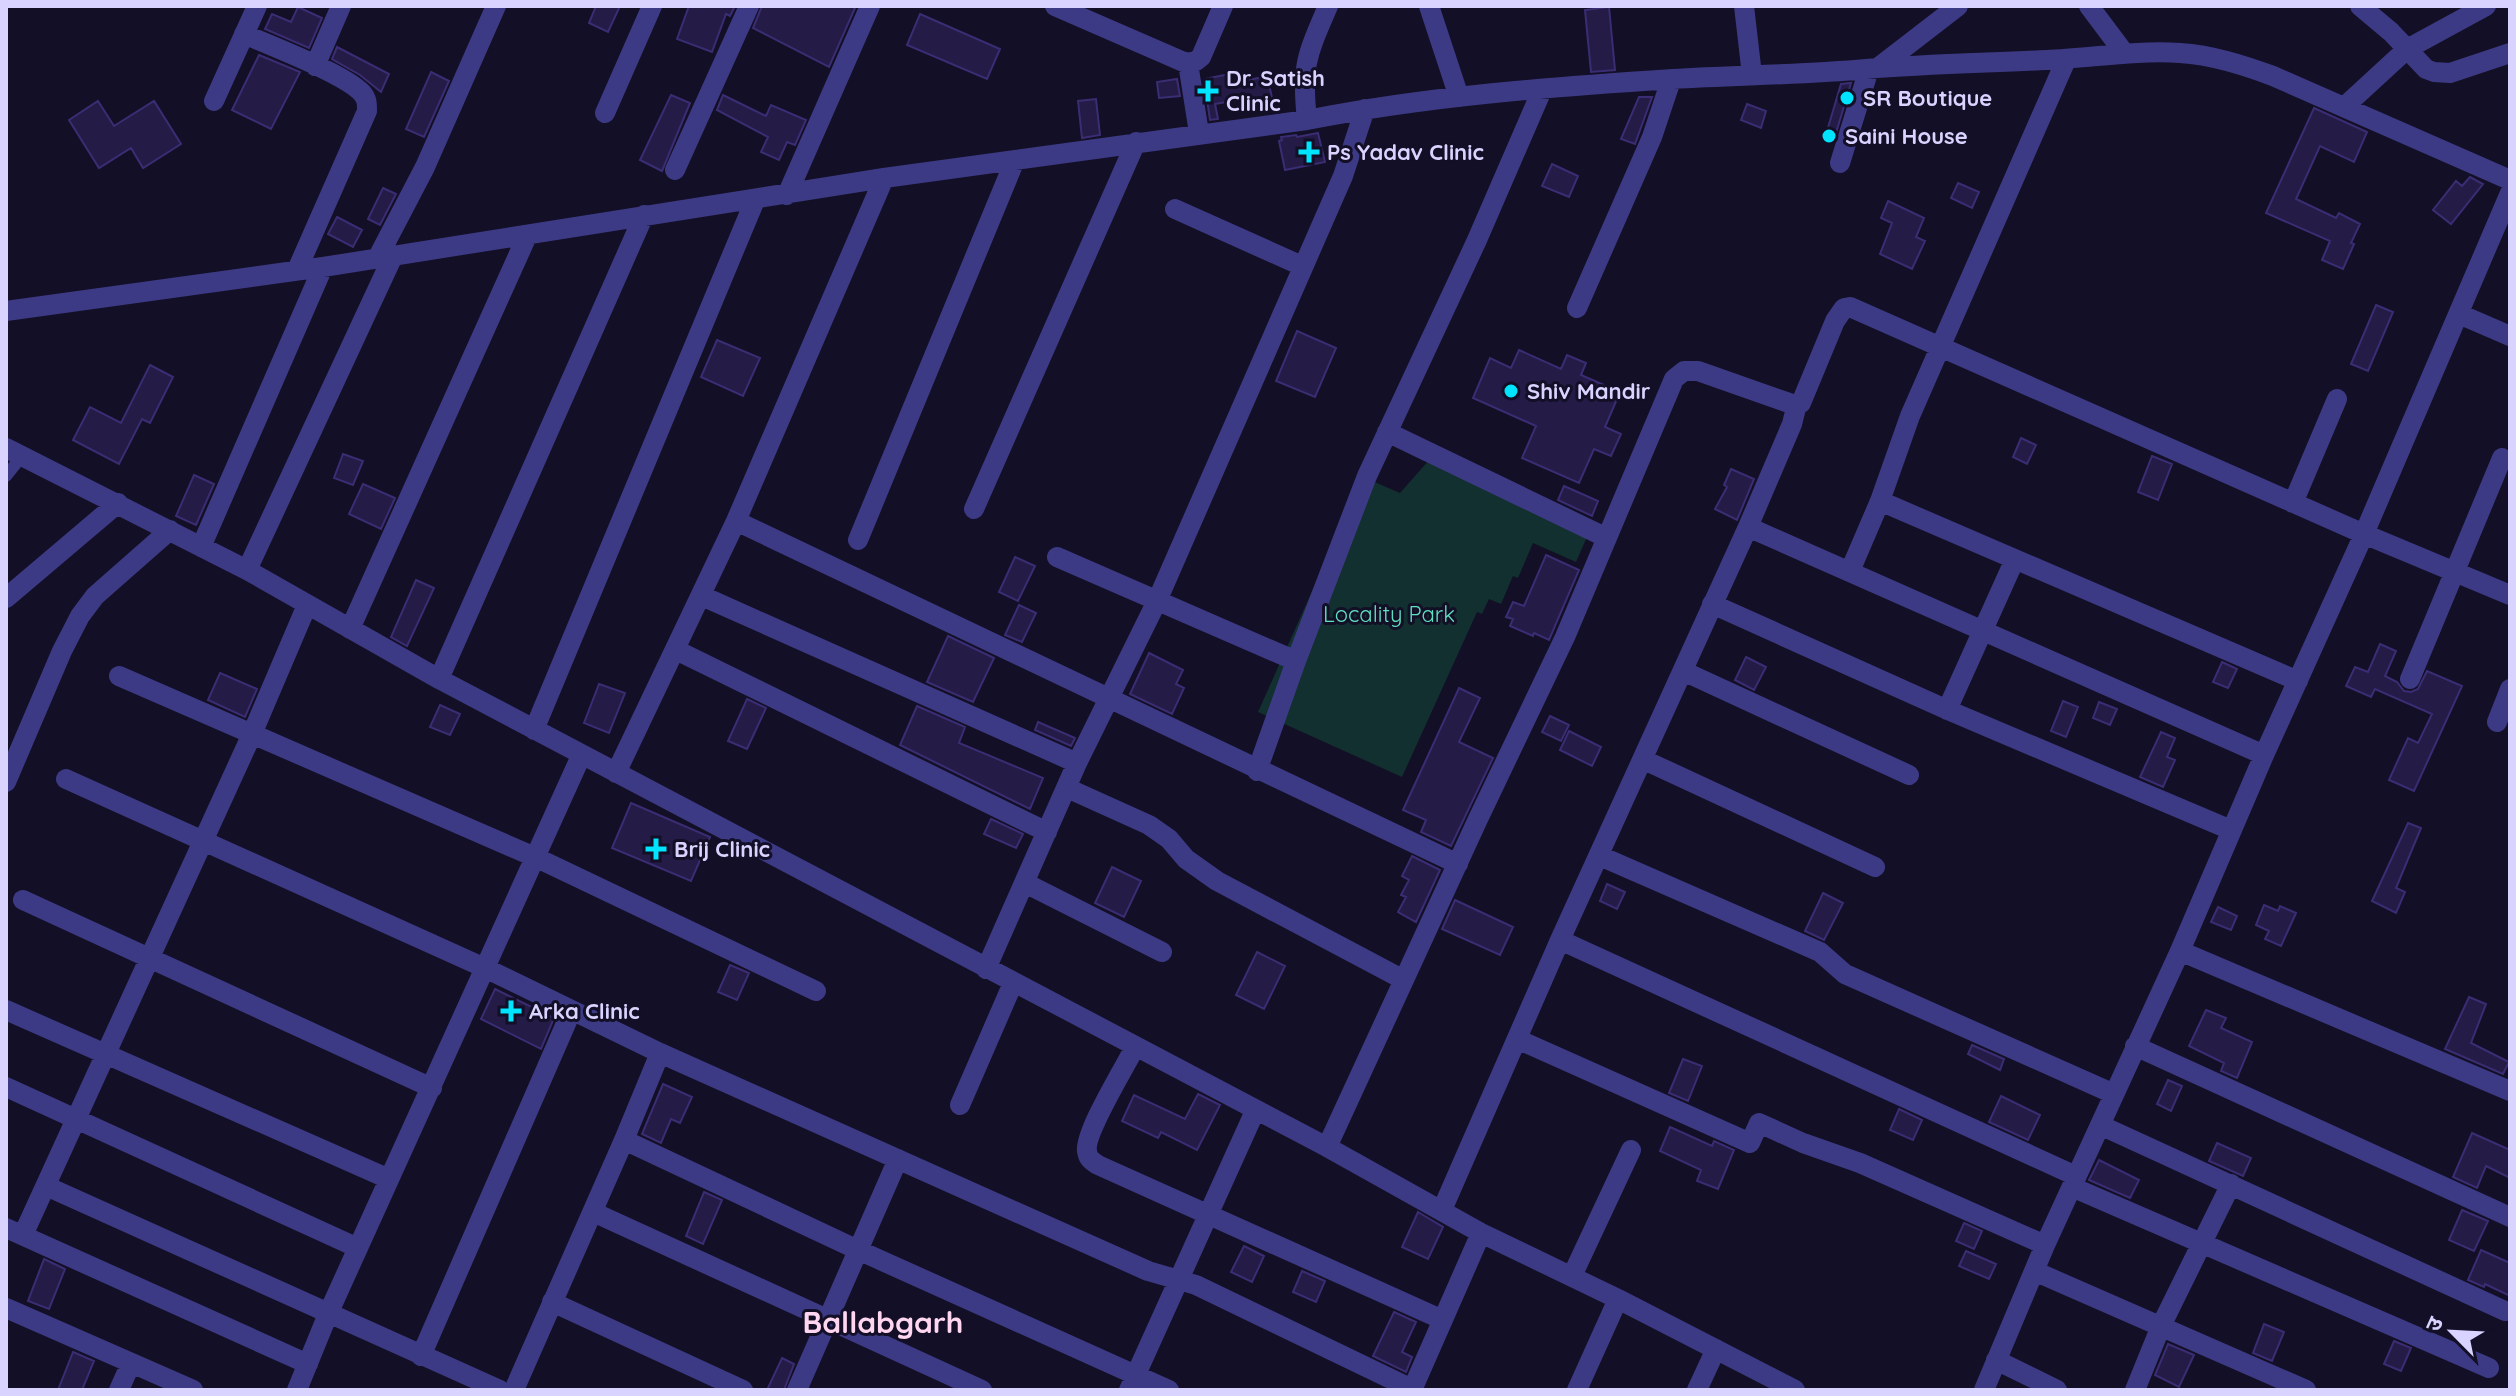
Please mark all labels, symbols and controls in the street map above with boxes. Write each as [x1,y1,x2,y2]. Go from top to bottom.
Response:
place label: Dr. Satish Clinic [1226,64,1325,117]
marker: Dr. Satish Clinic [1197,80,1219,102]
place label: SR Boutique [1863,84,1992,112]
marker: SR Boutique [1838,89,1856,107]
place label: Saini House [1845,122,1968,150]
marker: Saini House [1820,127,1838,145]
place label: Ps Yadav Clinic [1327,138,1484,166]
marker: Ps Yadav Clinic [1298,141,1320,163]
place label: Shiv Mandir [1527,377,1651,405]
marker: Shiv Mandir [1502,382,1520,400]
park label: Locality Park [1323,600,1455,628]
place label: Brij Clinic [674,835,770,863]
marker: Brij Clinic [645,838,667,860]
place label: Arka Clinic [529,997,640,1025]
marker: Arka Clinic [500,1000,522,1022]
north arrow [2412,1292,2492,1372]
district label: Ballabgarh [803,1303,963,1341]
text: उ [2418,1311,2450,1335]

